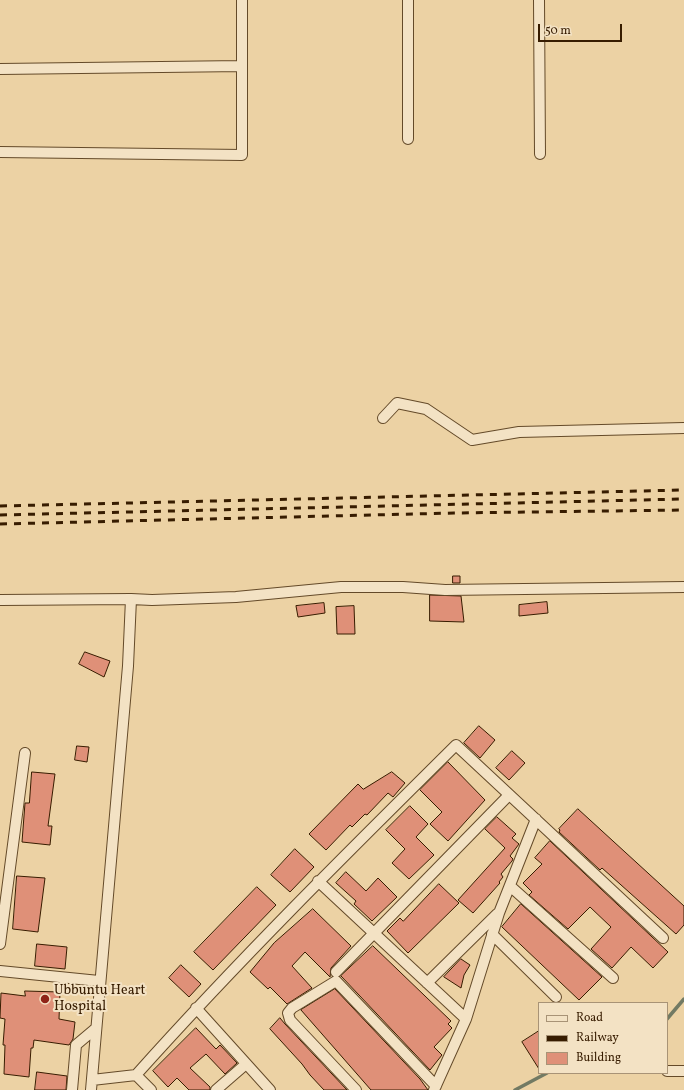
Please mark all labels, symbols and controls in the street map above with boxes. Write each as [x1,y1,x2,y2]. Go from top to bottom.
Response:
scale bar [540,16,624,42]
text: 50 m [545,23,571,39]
place label: Ubbuntu Heart Hospital [54,983,145,1016]
marker: Ubbuntu Heart Hospital [39,993,51,1005]
legend [538,1002,668,1074]
text: Road [576,1010,603,1026]
text: Railway [576,1030,619,1046]
text: Building [576,1050,621,1066]

